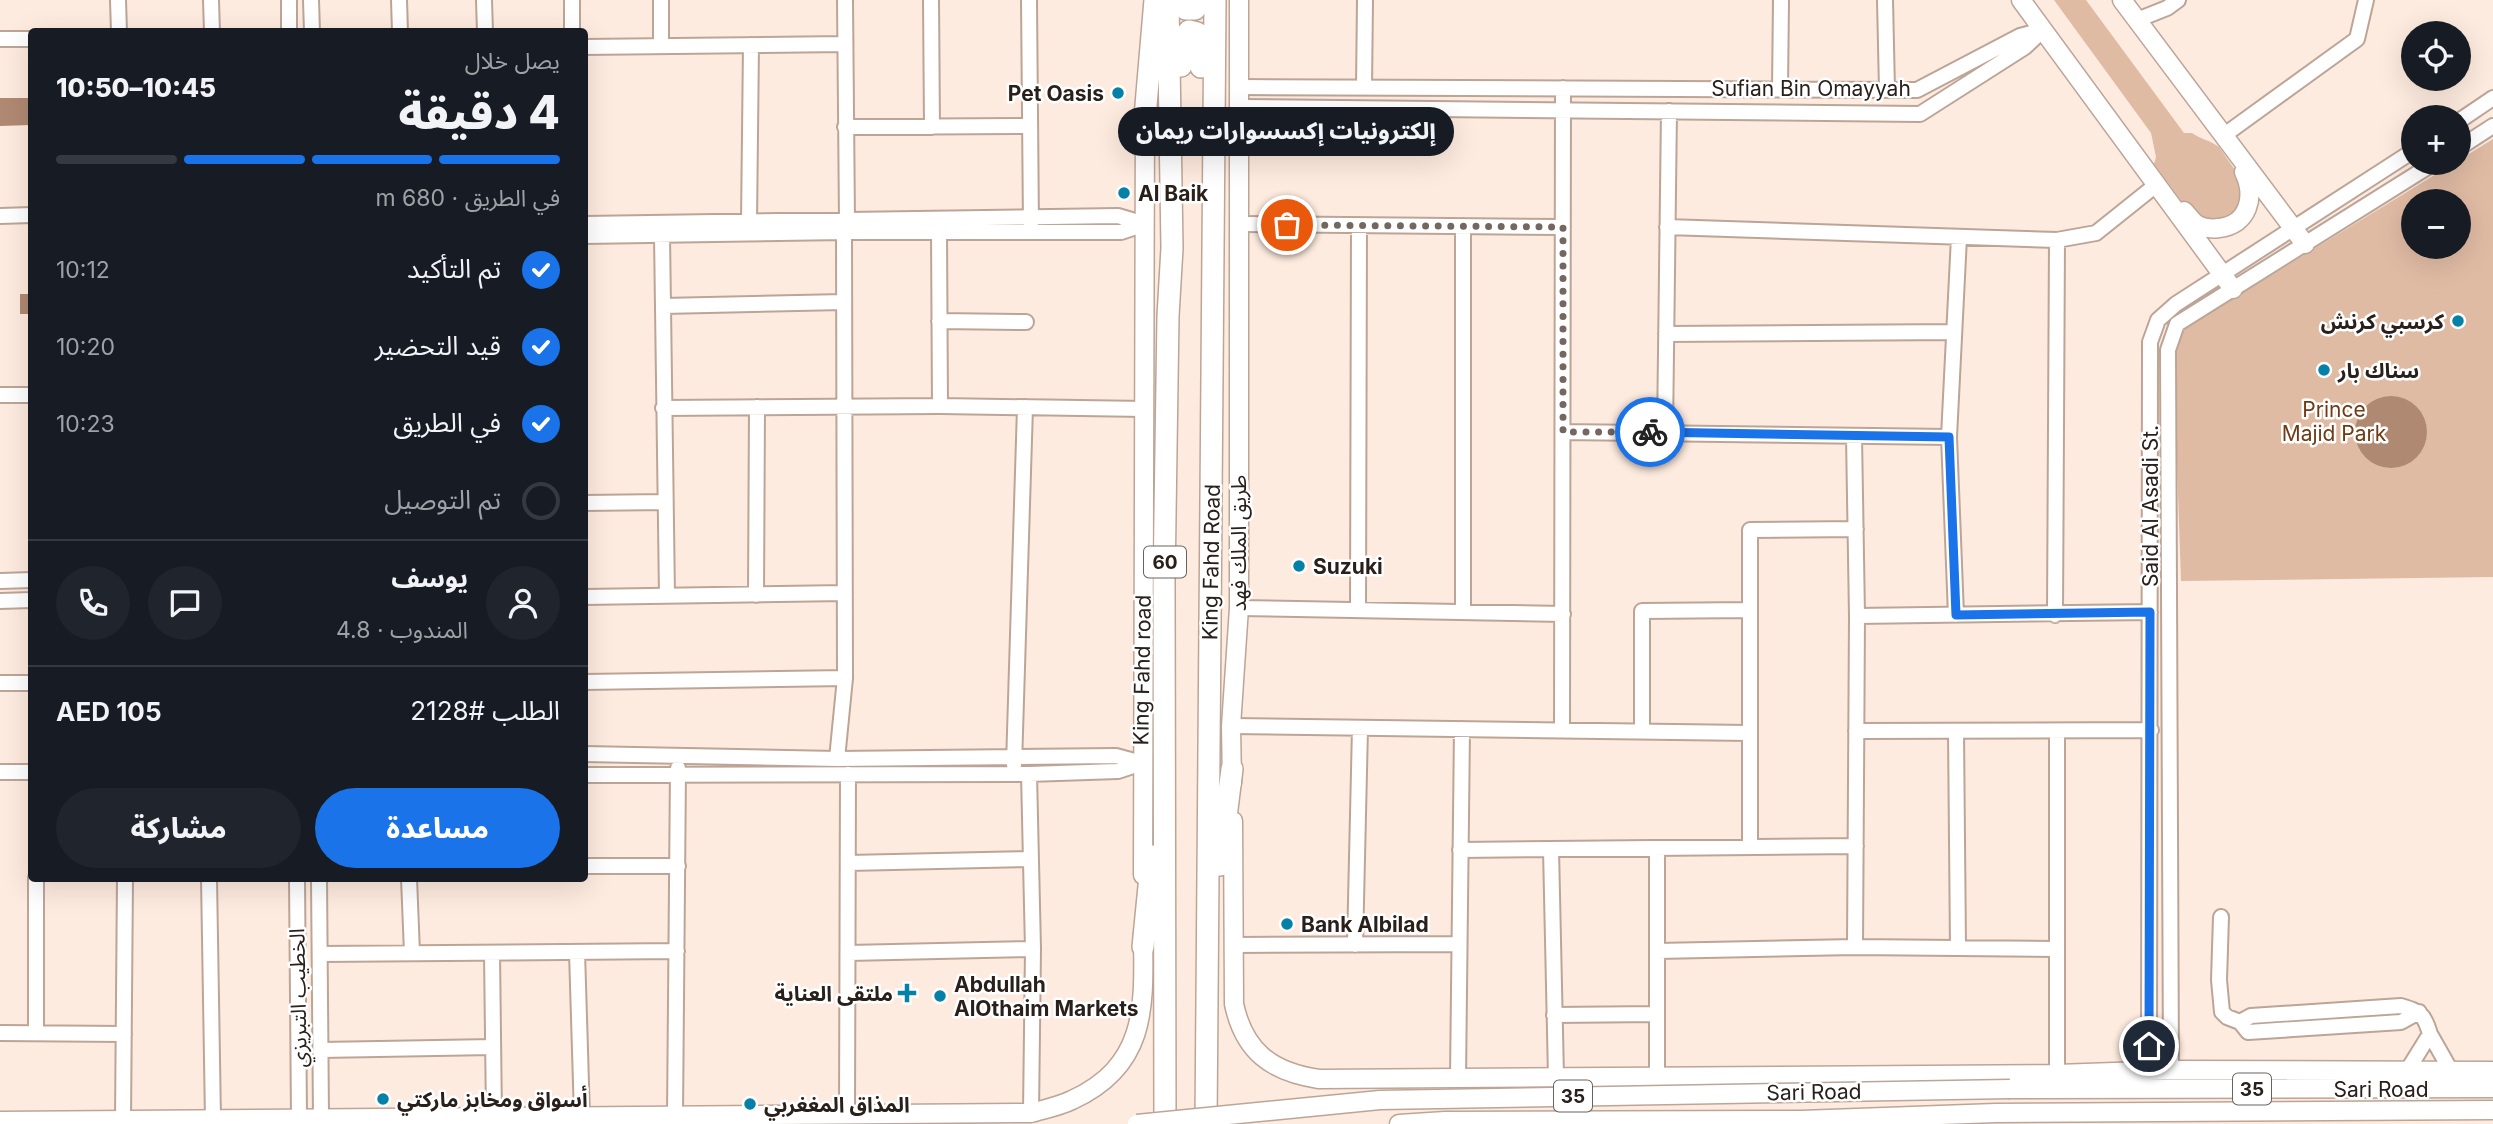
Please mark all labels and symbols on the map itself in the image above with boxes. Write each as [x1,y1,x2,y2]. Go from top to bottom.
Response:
street label: Sufian Bin Omayyah [1711,76,1911,101]
place label: Pet Oasis [1008,81,1104,106]
marker: Pet Oasis [1110,85,1126,101]
callout: إلكترونيات إكسسوارات ريمان [1119,106,1455,155]
place label: Al Baik [1138,181,1209,206]
marker: Al Baik [1116,185,1132,201]
pin [1257,195,1317,255]
place label: كرسبي كرنش [2321,309,2444,338]
marker: كرسبي كرنش [2450,313,2466,329]
place label: سناك بار [2337,358,2419,383]
marker: سناك بار [2316,362,2332,378]
courier [1615,397,1685,467]
park label: Prince Majid Park [2282,397,2387,446]
street label: Said Al Asadi St. [2138,425,2163,587]
street label: طريق الملك فهد [1226,475,1252,611]
street label: King Fahd Road [1197,484,1225,640]
road number: 60 [1144,547,1186,578]
place label: Suzuki [1313,554,1383,579]
marker: Suzuki [1291,558,1307,574]
street label: King Fahd road [1128,594,1156,746]
place label: Bank Albilad [1301,912,1429,937]
marker: Bank Albilad [1279,916,1295,932]
street label: الخطيب التبريزي [284,928,316,1068]
place label: Abdullah AlOthaim Markets [954,972,1139,1021]
place label: ملتقى العناية [775,981,893,1006]
marker: ملتقى العناية [899,985,915,1001]
marker: Abdullah AlOthaim Markets [932,988,948,1004]
pin [2119,1016,2179,1076]
road number: 35 [2233,1074,2271,1105]
street label: Sari Road [2333,1077,2429,1102]
street label: Sari Road [1766,1079,1862,1105]
road number: 35 [1554,1080,1592,1112]
place label: أسواق ومخابز ماركتي [397,1085,588,1116]
marker: أسواق ومخابز ماركتي [375,1091,391,1107]
place label: المذاق المغغربي [764,1092,910,1121]
marker: المذاق المغغربي [742,1096,758,1112]

